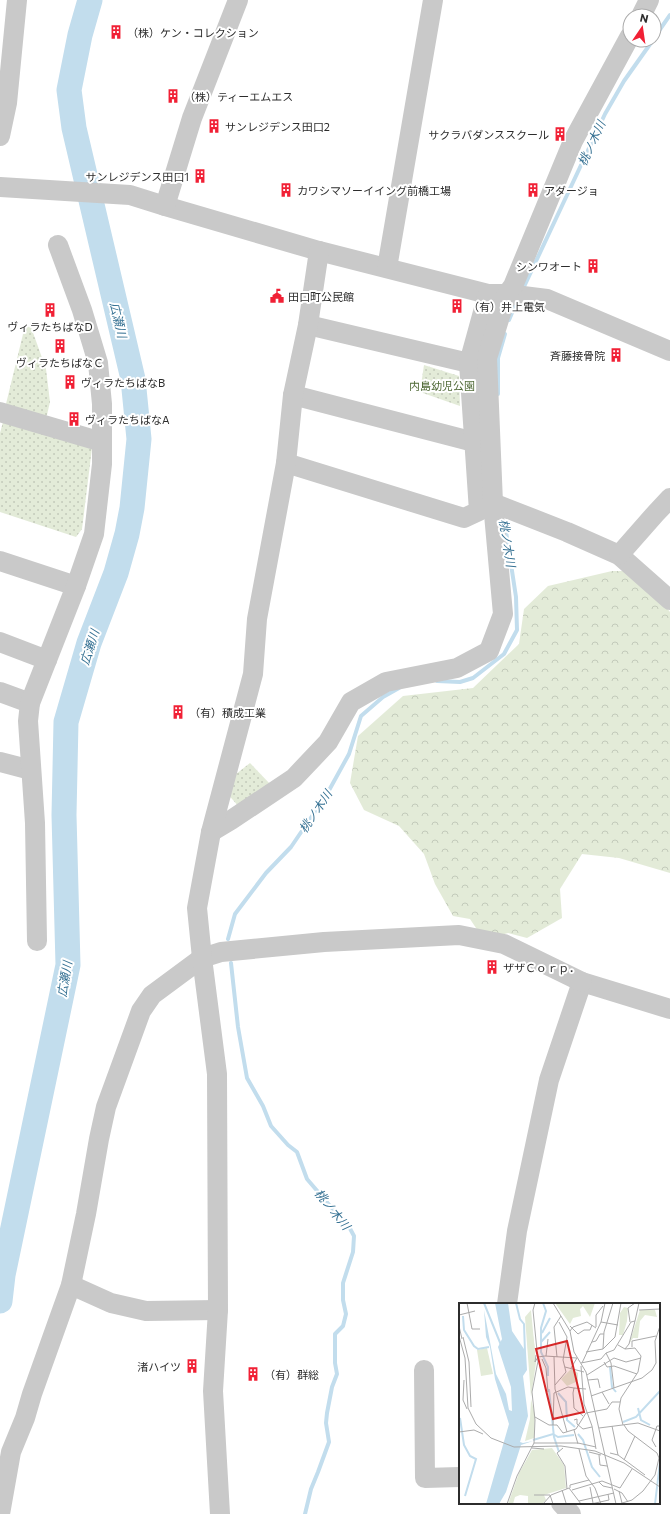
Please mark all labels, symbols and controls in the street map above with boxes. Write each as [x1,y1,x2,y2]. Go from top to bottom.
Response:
north arrow [622,8,662,48]
text: N [639,11,650,25]
building icon: （株）ケン・コレクション [108,24,124,40]
place label: （株）ケン・コレクション [127,26,259,39]
building icon: （株）ティーエムエス [165,88,181,104]
place label: （株）ティーエムエス [184,90,293,103]
water label: 桃ノ木川 [575,116,608,168]
building icon: サンレジデンス田口2 [206,118,222,134]
place label: サンレジデンス田口2 [225,120,330,133]
building icon: サクラバダンススクール [552,126,568,142]
place label: サクラバダンススクール [428,128,549,141]
building icon: サンレジデンス田口1 [192,168,208,184]
place label: サンレジデンス田口1 [86,170,189,183]
building icon: カワシマソーイイング前橋工場 [278,182,294,198]
building icon: アダージョ [525,182,541,198]
place label: カワシマソーイイング前橋工場 [297,184,451,197]
place label: アダージョ [544,184,599,197]
building icon: シンワオート [585,258,601,274]
place label: シンワオート [516,260,582,273]
public building icon: 田口町公民館 [269,288,285,304]
place label: 田口町公民館 [288,290,354,303]
building icon: （有）井上電気 [449,298,465,314]
place label: （有）井上電気 [468,300,545,313]
water label: 広瀬川 [108,301,130,341]
building icon: ヴィラたちばなD [42,302,58,318]
place label: ヴィラたちばなD [7,320,93,333]
building icon: ヴィラたちばなＣ [52,338,68,354]
building icon: 斉藤接骨院 [608,347,624,363]
place label: 斉藤接骨院 [550,349,605,362]
place label: ヴィラたちばなＣ [16,356,104,369]
building icon: ヴィラたちばなB [62,374,78,390]
place label: ヴィラたちばなB [81,376,165,389]
park label: 内島幼児公園 [409,379,475,392]
building icon: ヴィラたちばなA [66,411,82,427]
place label: ヴィラたちばなA [85,413,170,426]
water label: 桃ノ木川 [497,518,519,570]
water label: 広瀬川 [77,626,102,666]
building icon: （有）積成工業 [170,704,186,720]
place label: （有）積成工業 [189,706,266,719]
water label: 桃ノ木川 [296,786,335,835]
water label: 広瀬川 [54,958,74,998]
building icon: ザザＣｏｒｐ． [484,959,500,975]
place label: ザザＣｏｒｐ． [503,961,580,975]
water label: 桃ノ木川 [312,1186,355,1234]
inset map [459,1303,660,1504]
building icon: 渚ハイツ [184,1358,200,1374]
place label: 渚ハイツ [137,1360,181,1373]
building icon: （有）群総 [245,1366,261,1382]
place label: （有）群総 [264,1368,319,1381]

